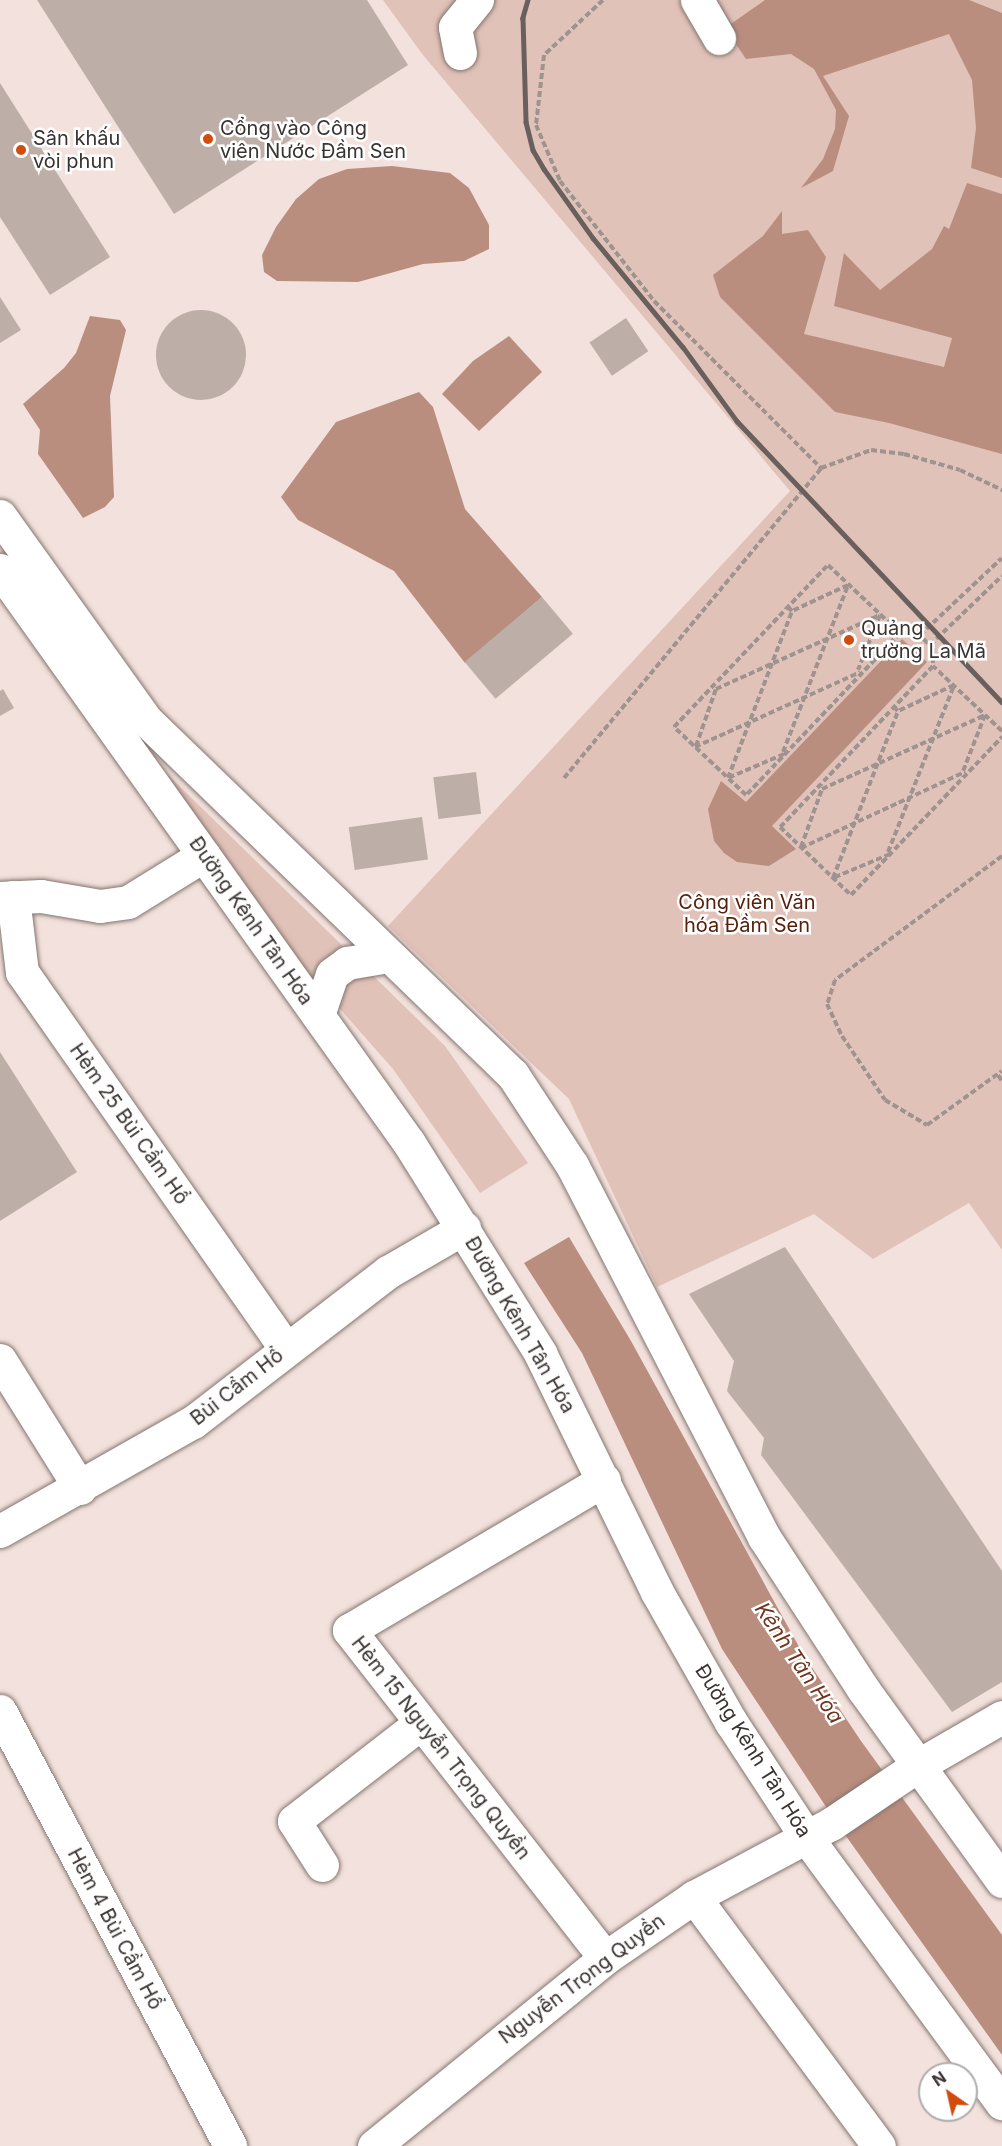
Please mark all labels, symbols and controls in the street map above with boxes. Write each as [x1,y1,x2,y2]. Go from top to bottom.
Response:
place label: Cổng vào Công viên Nước Đầm Sen [220,116,406,163]
place label: Sân khấu vòi phun [33,126,120,173]
marker: Cổng vào Công viên Nước Đầm Sen [201,132,215,146]
marker: Sân khấu vòi phun [14,143,28,157]
place label: Quảng trường La Mã [861,616,986,663]
marker: Quảng trường La Mã [842,633,856,647]
street label: Đường Kênh Tân Hóa [184,832,318,1010]
park label: Công viên Văn hóa Đầm Sen [678,890,816,937]
street label: Hẻm 25 Bùi Cầm Hổ [64,1039,194,1209]
street label: Đường Kênh Tân Hóa [460,1233,580,1417]
street label: Bùi Cẩm Hổ [186,1343,288,1431]
water label: Kênh Tân Hóa [749,1598,849,1728]
street label: Hẻm 15 Nguyễn Trọng Quyền [346,1632,536,1864]
street label: Đường Kênh Tân Hóa [690,1660,816,1842]
street label: Hẻm 4 Bùi Cầm Hổ [62,1844,168,2014]
street label: Nguyễn Trọng Quyền [494,1909,670,2049]
north arrow [918,2062,978,2122]
text: N [928,2067,950,2090]

